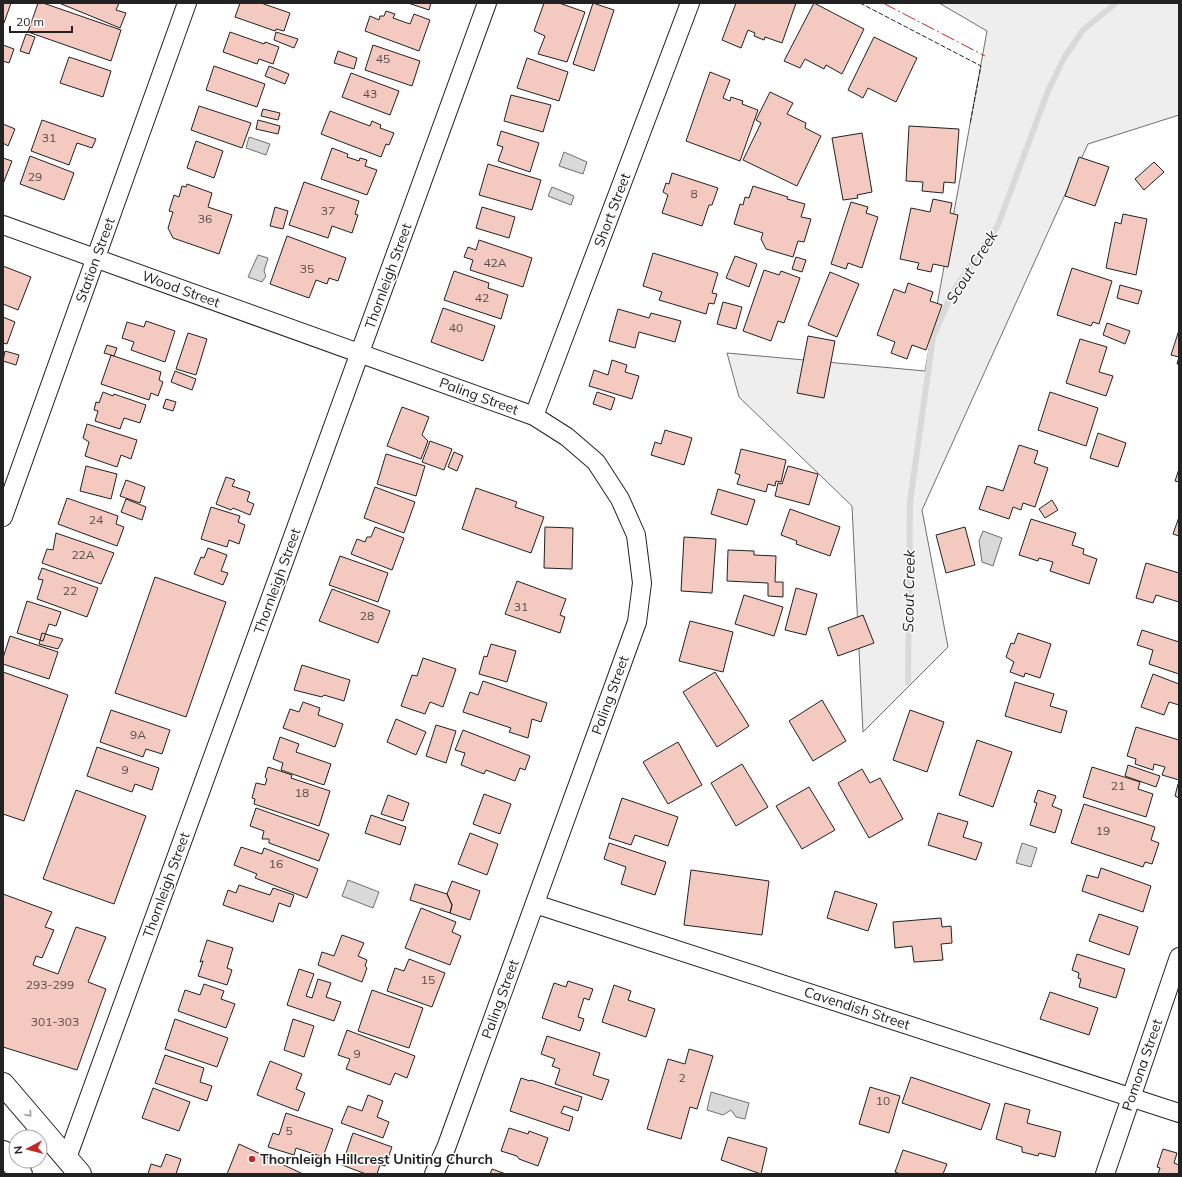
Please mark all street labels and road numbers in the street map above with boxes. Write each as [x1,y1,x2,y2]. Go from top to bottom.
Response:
street label: Short Street [590,170,634,249]
street label: Station Street [71,215,119,305]
street label: Thornleigh Street [361,221,416,331]
street label: Wood Street [140,267,222,311]
street label: Paling Street [437,373,521,419]
street label: Thornleigh Street [250,526,305,636]
street label: Paling Street [587,653,633,737]
street label: Thornleigh Street [139,830,194,940]
street label: Paling Street [477,957,523,1041]
street label: Cavendish Street [802,982,912,1034]
street label: Pomona Street [1118,1017,1166,1113]

